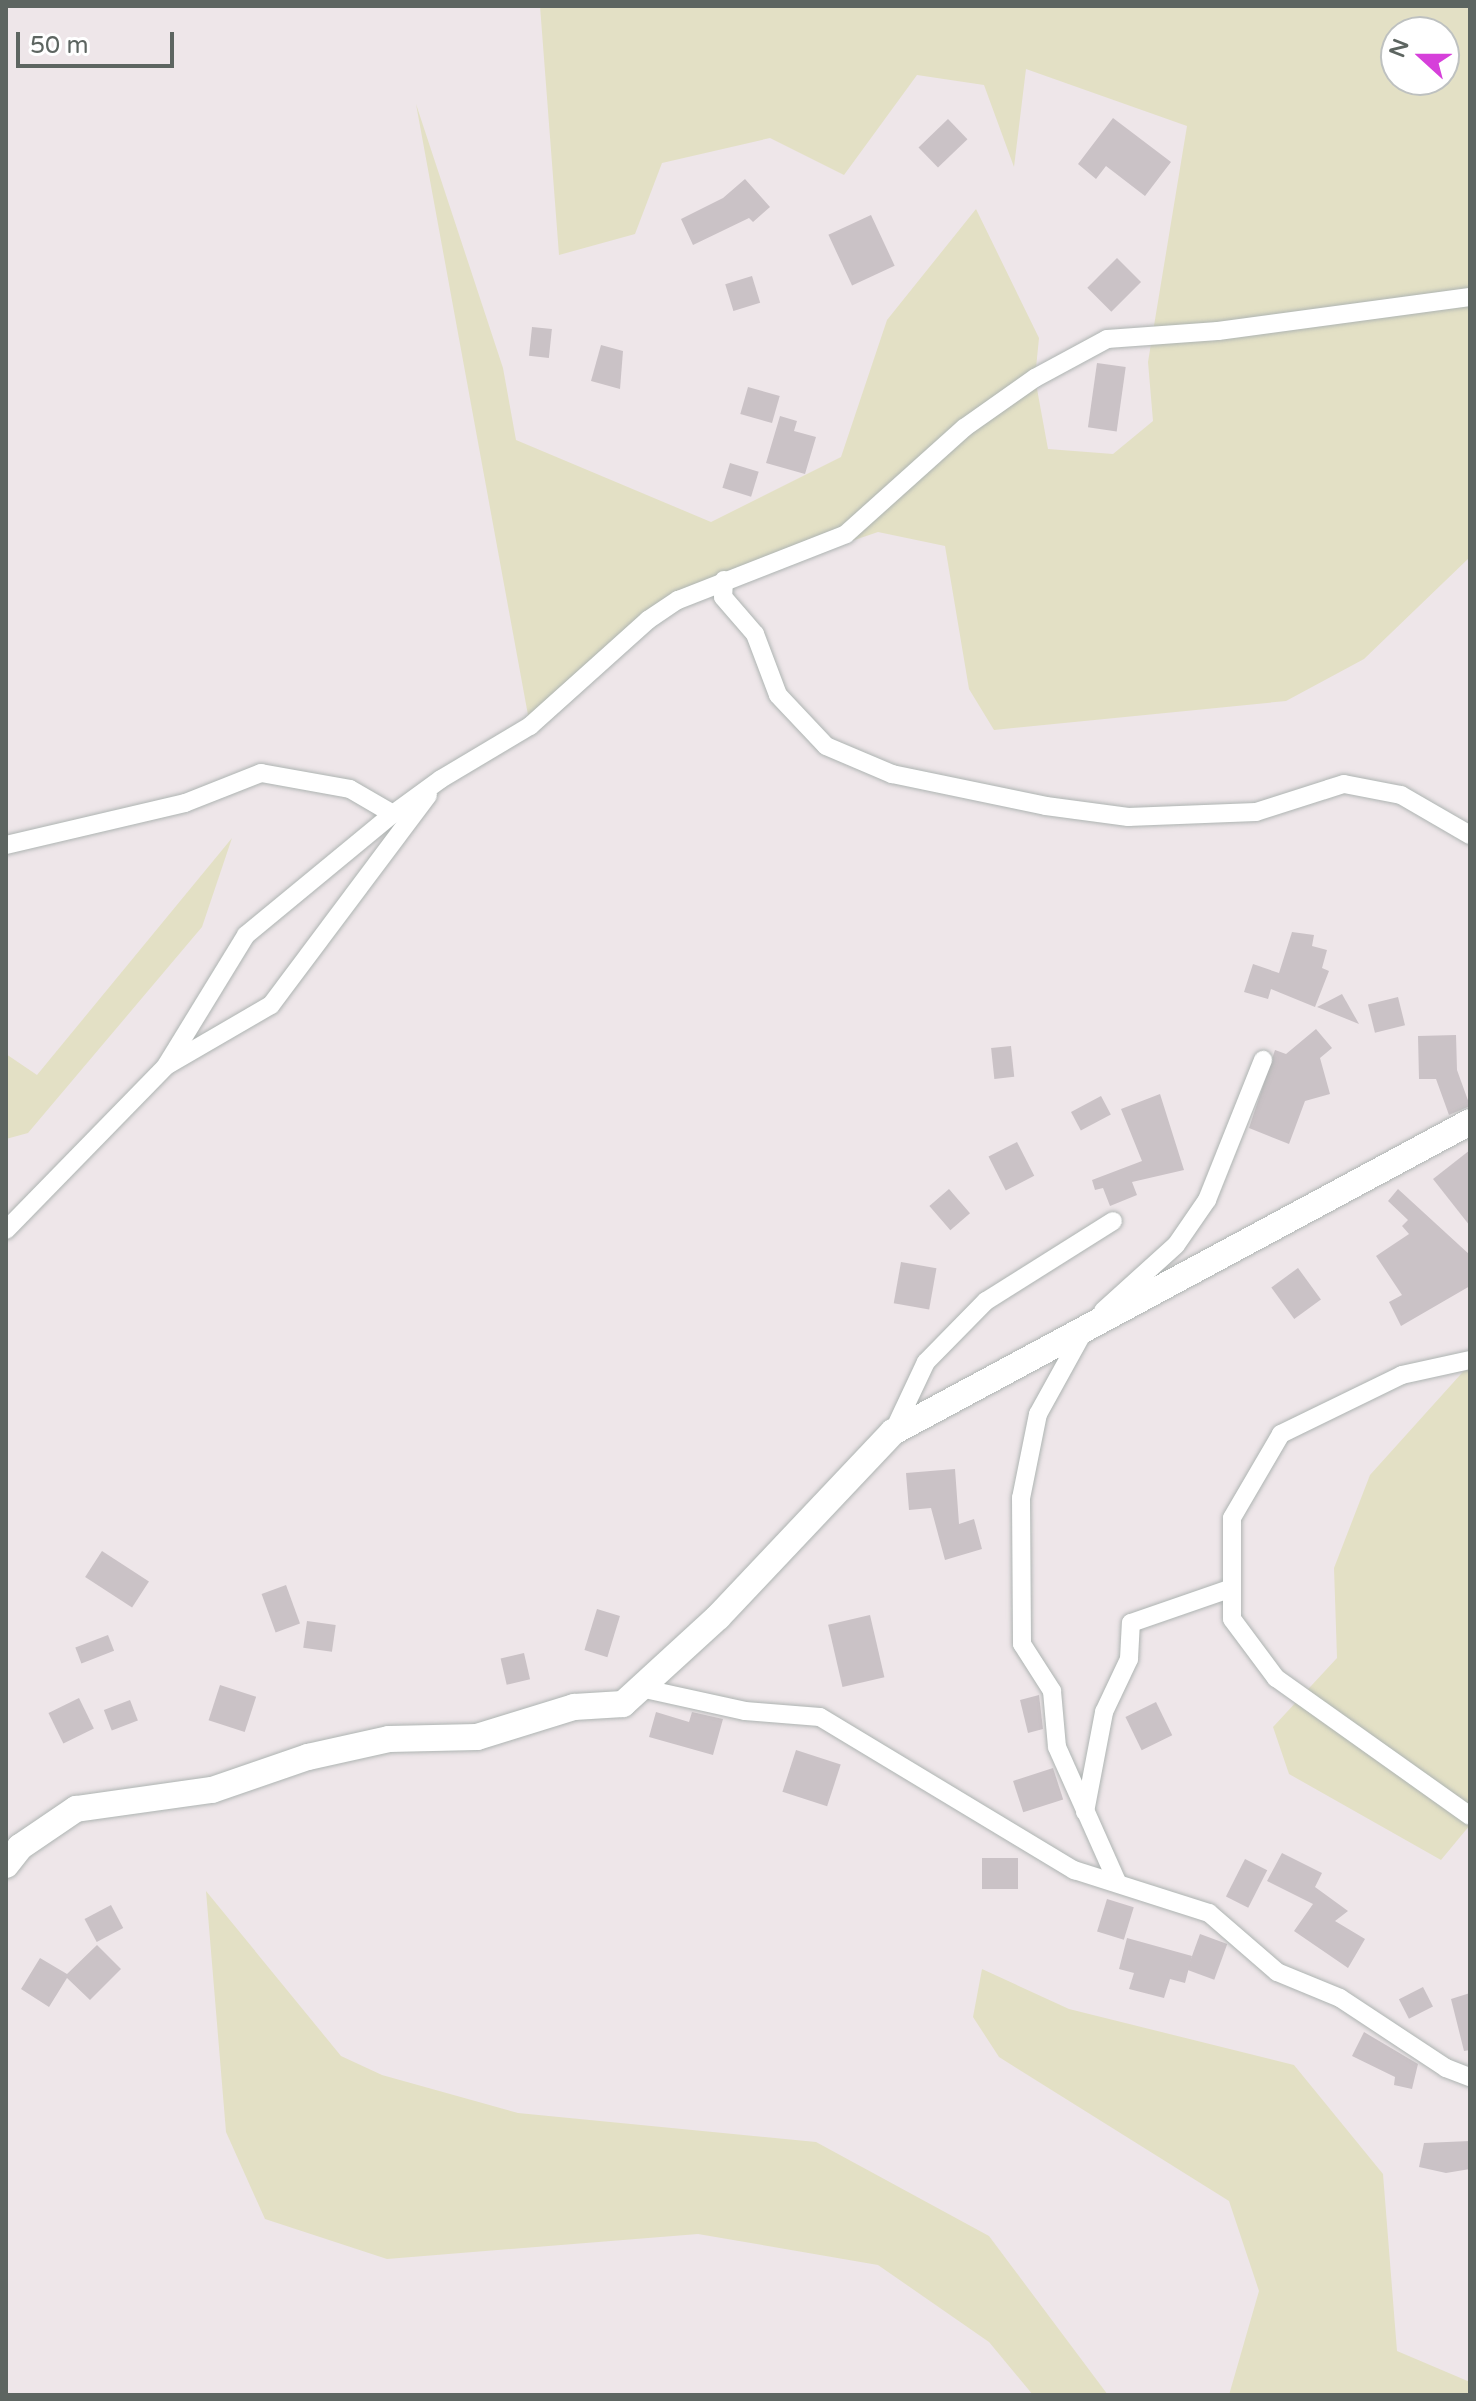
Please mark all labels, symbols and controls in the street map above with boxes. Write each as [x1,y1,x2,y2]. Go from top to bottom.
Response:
scale bar [20,16,178,66]
north arrow [1380,16,1460,96]
text: 50 m [30,31,88,60]
text: N [1384,35,1415,61]

